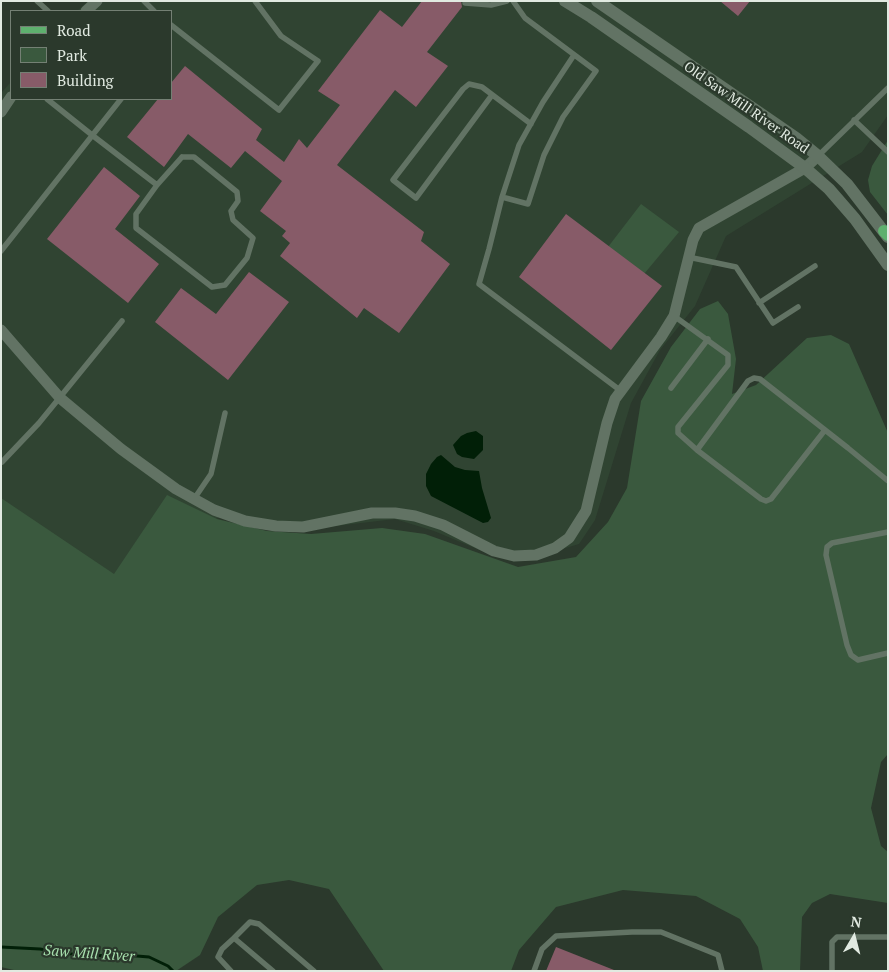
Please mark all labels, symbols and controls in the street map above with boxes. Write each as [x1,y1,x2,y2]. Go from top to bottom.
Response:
legend [10,10,172,100]
text: Road [57,20,90,40]
text: Park [57,45,87,65]
street label: Old Saw Mill River Road [680,58,812,158]
text: Building [57,70,114,90]
north arrow [829,912,879,962]
text: N [850,912,863,932]
water label: Saw Mill River [43,942,135,966]

